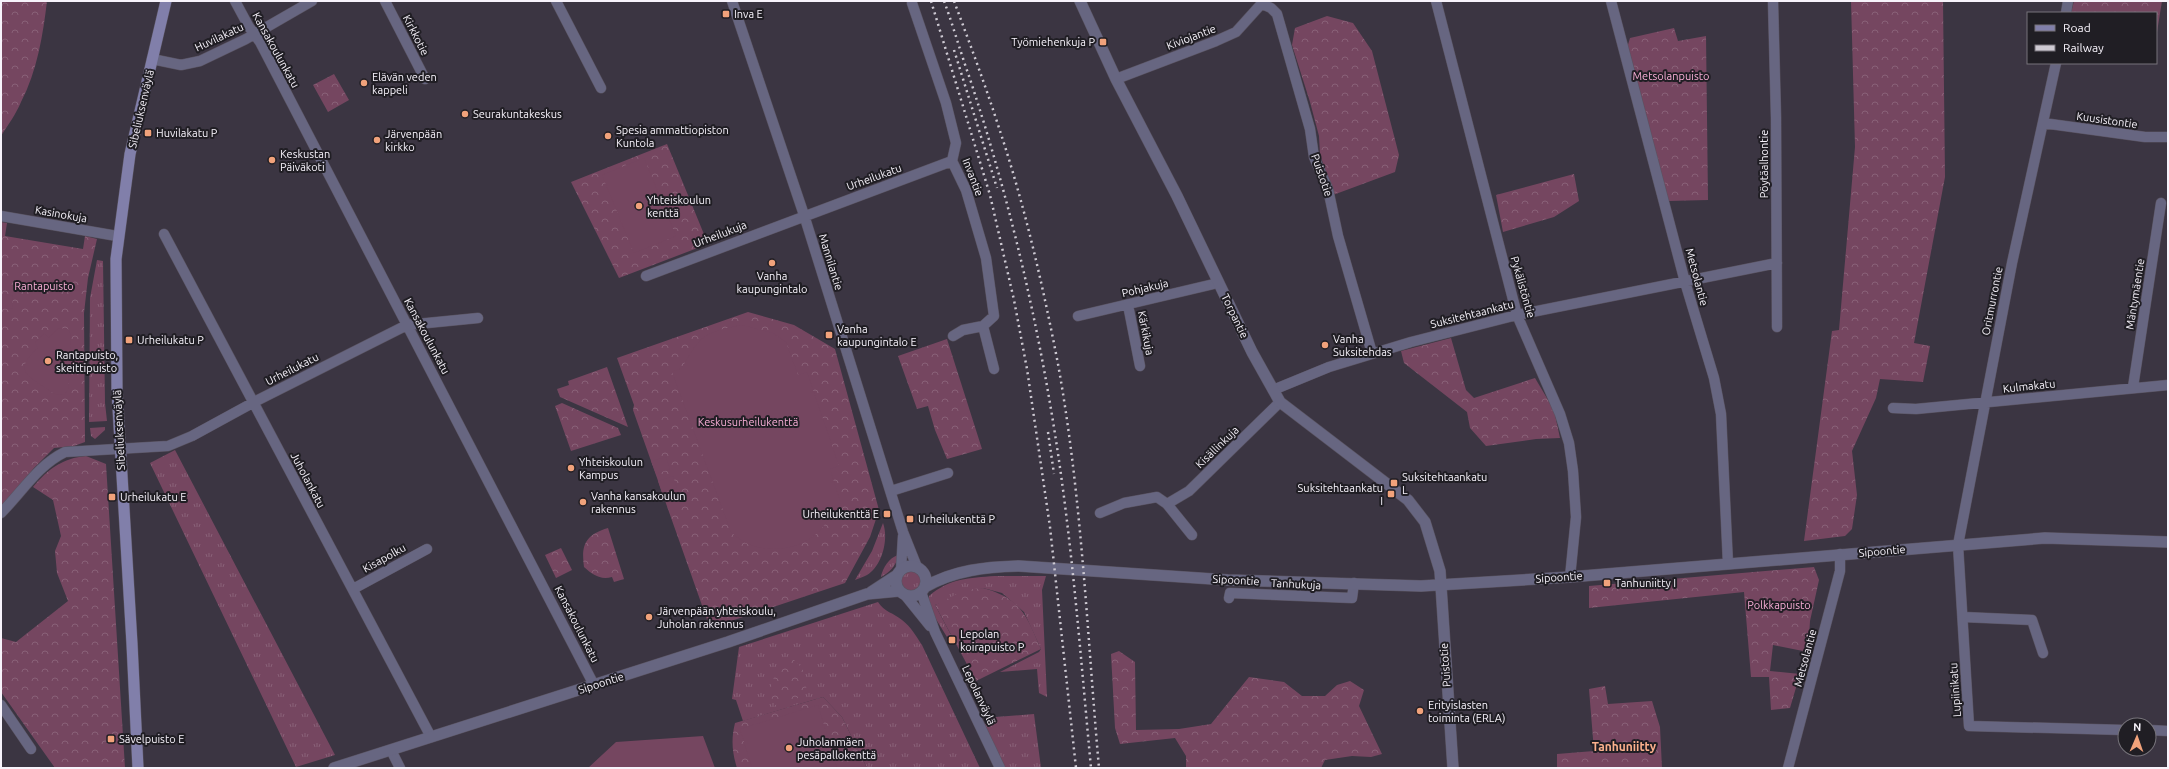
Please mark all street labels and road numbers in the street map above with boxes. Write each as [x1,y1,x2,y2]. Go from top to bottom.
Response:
street label: Kansakoulunkatu [250,10,302,90]
street label: Kirkkotie [401,13,431,57]
street label: Huvilakatu [193,21,245,53]
street label: Kiviojantie [1165,22,1217,52]
street label: Sibeliuksenväylä [126,69,156,149]
street label: Kuusistontie [2076,110,2138,130]
street label: Pöytäalhontie [1758,130,1770,198]
street label: Puistotie [1309,152,1335,198]
street label: Invantie [960,156,986,198]
street label: Urheilukatu [845,161,903,193]
street label: Kasinokuja [34,204,88,224]
street label: Urheilukuja [692,218,748,250]
street label: Mannilantie [817,232,845,292]
street label: Metsolantie [1684,247,1710,307]
street label: Pykälistöntie [1508,255,1538,319]
street label: Mäntymäentie [2123,258,2147,330]
street label: Oritmurrontie [1979,266,2005,336]
street label: Pohjakuja [1120,277,1170,299]
street label: Torpantie [1219,292,1251,340]
street label: Kansakoulunkatu [402,296,452,376]
street label: Suksitehtaankatu [1429,298,1515,330]
street label: Kärkikuja [1136,310,1156,356]
street label: Urheilukatu [264,351,320,387]
street label: Kulmakatu [2002,377,2056,395]
street label: Sibeliuksenväylä [111,390,127,470]
street label: Kisällinkuja [1193,424,1241,470]
street label: Juholankatu [288,450,328,510]
street label: Kisapolku [360,541,408,575]
street label: Sipoontie [1858,543,1906,559]
street label: Sipoontie [1535,569,1583,585]
street label: Sipoontie [1212,573,1260,587]
street label: Tanhukuja [1271,577,1321,591]
street label: Kansakoulunkatu [553,584,601,664]
street label: Metsolantie [1792,628,1818,688]
street label: Puistotie [1437,643,1453,687]
street label: Lupiinikatu [1947,662,1963,718]
street label: Lepolanväylä [960,663,998,727]
street label: Sipoontie [577,670,625,696]

